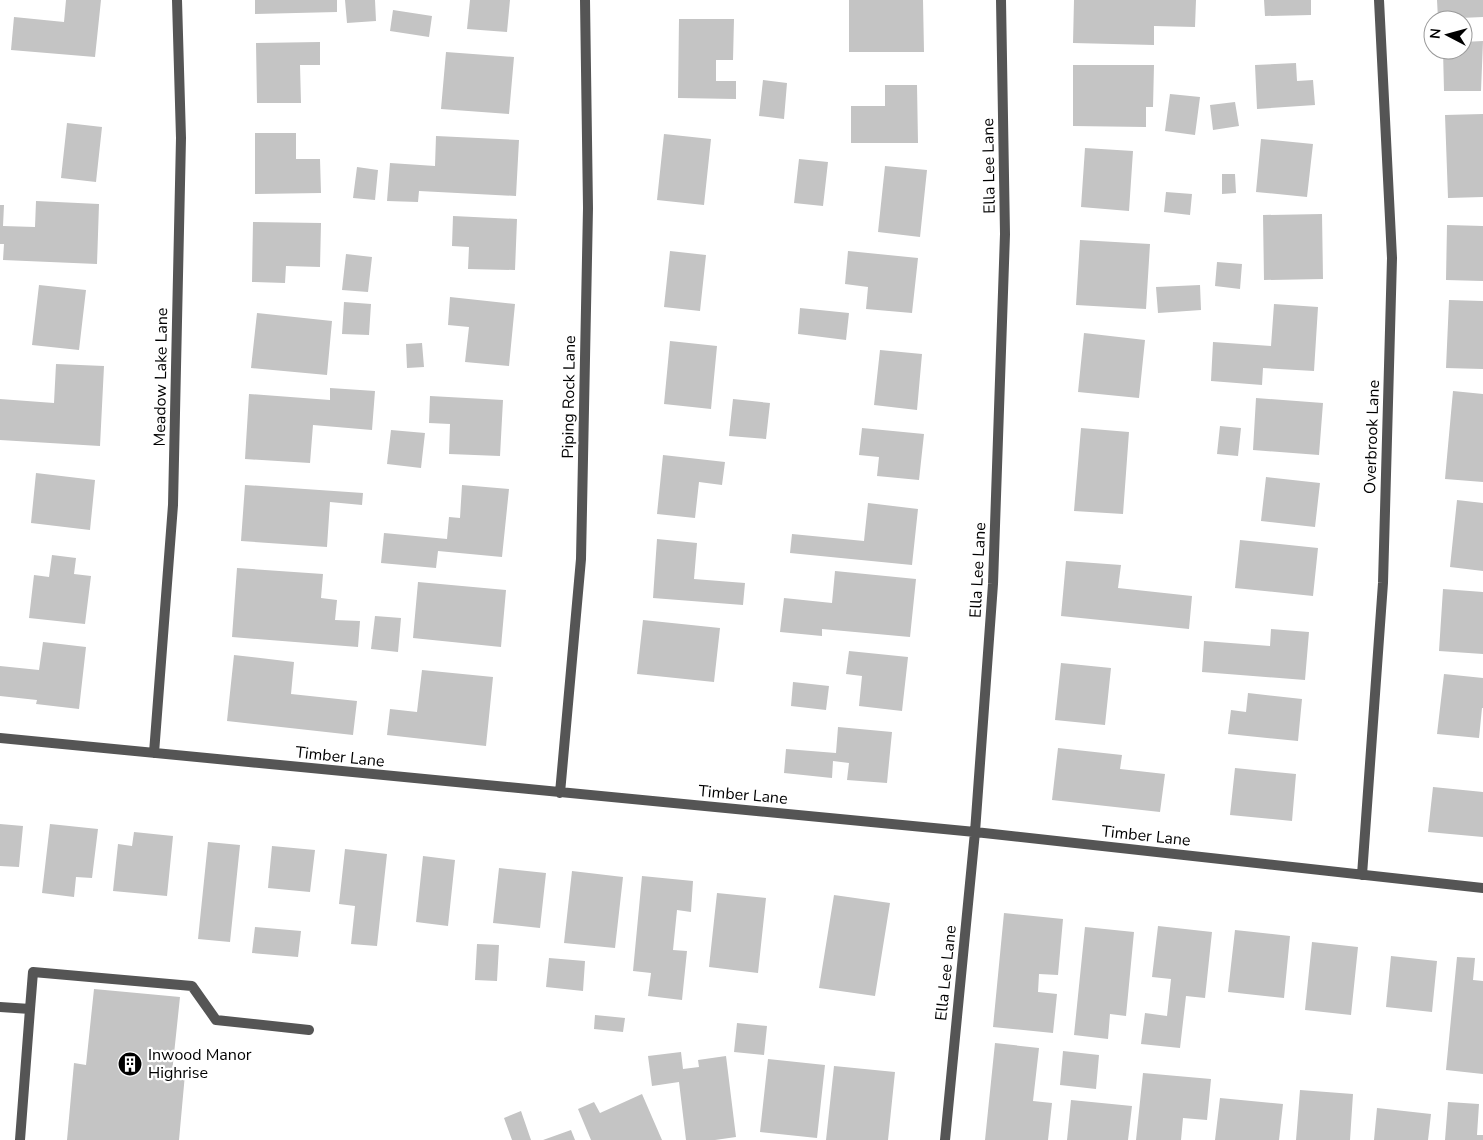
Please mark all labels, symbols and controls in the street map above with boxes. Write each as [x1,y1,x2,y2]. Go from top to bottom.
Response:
north arrow [1423,10,1473,60]
text: N [1426,27,1446,40]
street label: Ella Lee Lane [977,118,1001,214]
street label: Meadow Lake Lane [149,307,173,447]
street label: Piping Rock Lane [557,335,581,459]
street label: Overbrook Lane [1359,380,1385,494]
street label: Ella Lee Lane [965,522,991,618]
street label: Timber Lane [294,741,386,773]
street label: Timber Lane [697,780,789,810]
street label: Timber Lane [1100,820,1192,852]
street label: Ella Lee Lane [930,924,962,1022]
place label: Inwood Manor Highrise [148,1044,252,1084]
building icon: Inwood Manor Highrise [117,1051,143,1077]

